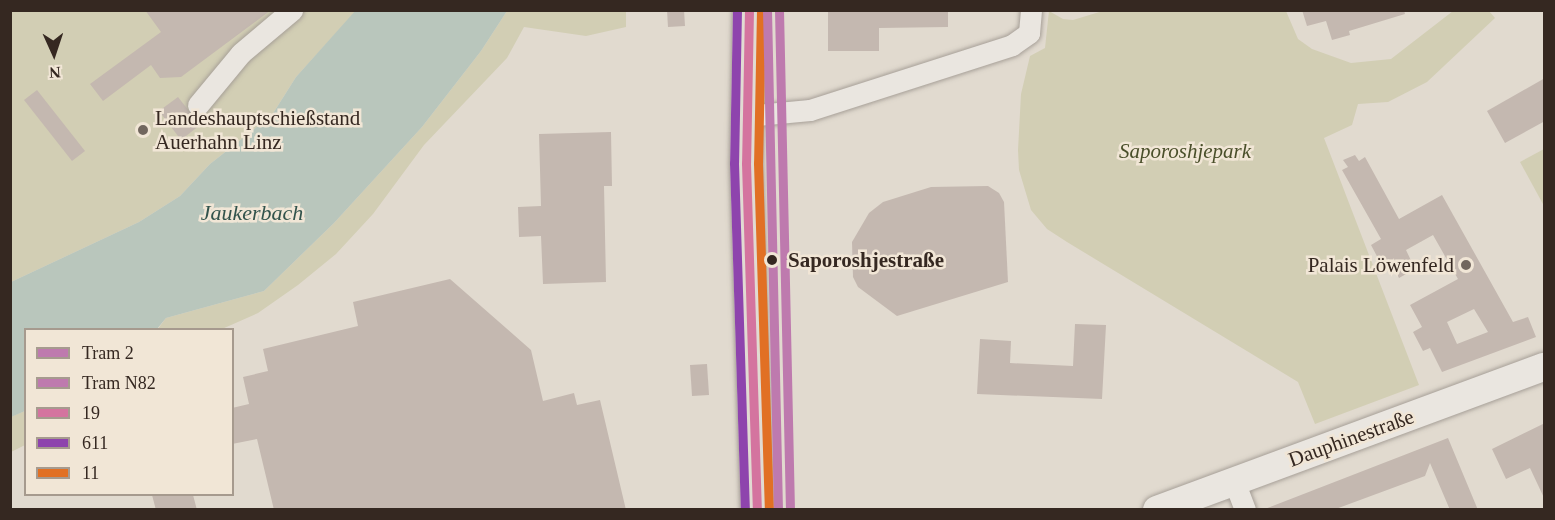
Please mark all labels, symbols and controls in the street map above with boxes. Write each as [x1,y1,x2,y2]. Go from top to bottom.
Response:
north arrow [24,24,84,84]
text: N [49,64,61,81]
place label: Landeshauptschießstand Auerhahn Linz [155,105,360,155]
marker: Landeshauptschießstand Auerhahn Linz [136,123,150,137]
park label: Saporoshjepark [1119,138,1251,164]
water label: Jaukerbach [201,200,303,226]
place label: Saporoshjestraße [788,247,944,273]
marker: Saporoshjestraße [761,249,783,271]
place label: Palais Löwenfeld [1308,252,1454,278]
marker: Palais Löwenfeld [1459,258,1473,272]
legend [24,328,234,496]
text: Tram 2 [82,343,134,363]
text: Tram N82 [82,373,156,393]
text: 19 [82,403,100,423]
street label: Dauphinestraße [1285,404,1417,472]
text: 611 [82,433,108,453]
text: 11 [82,463,99,483]

